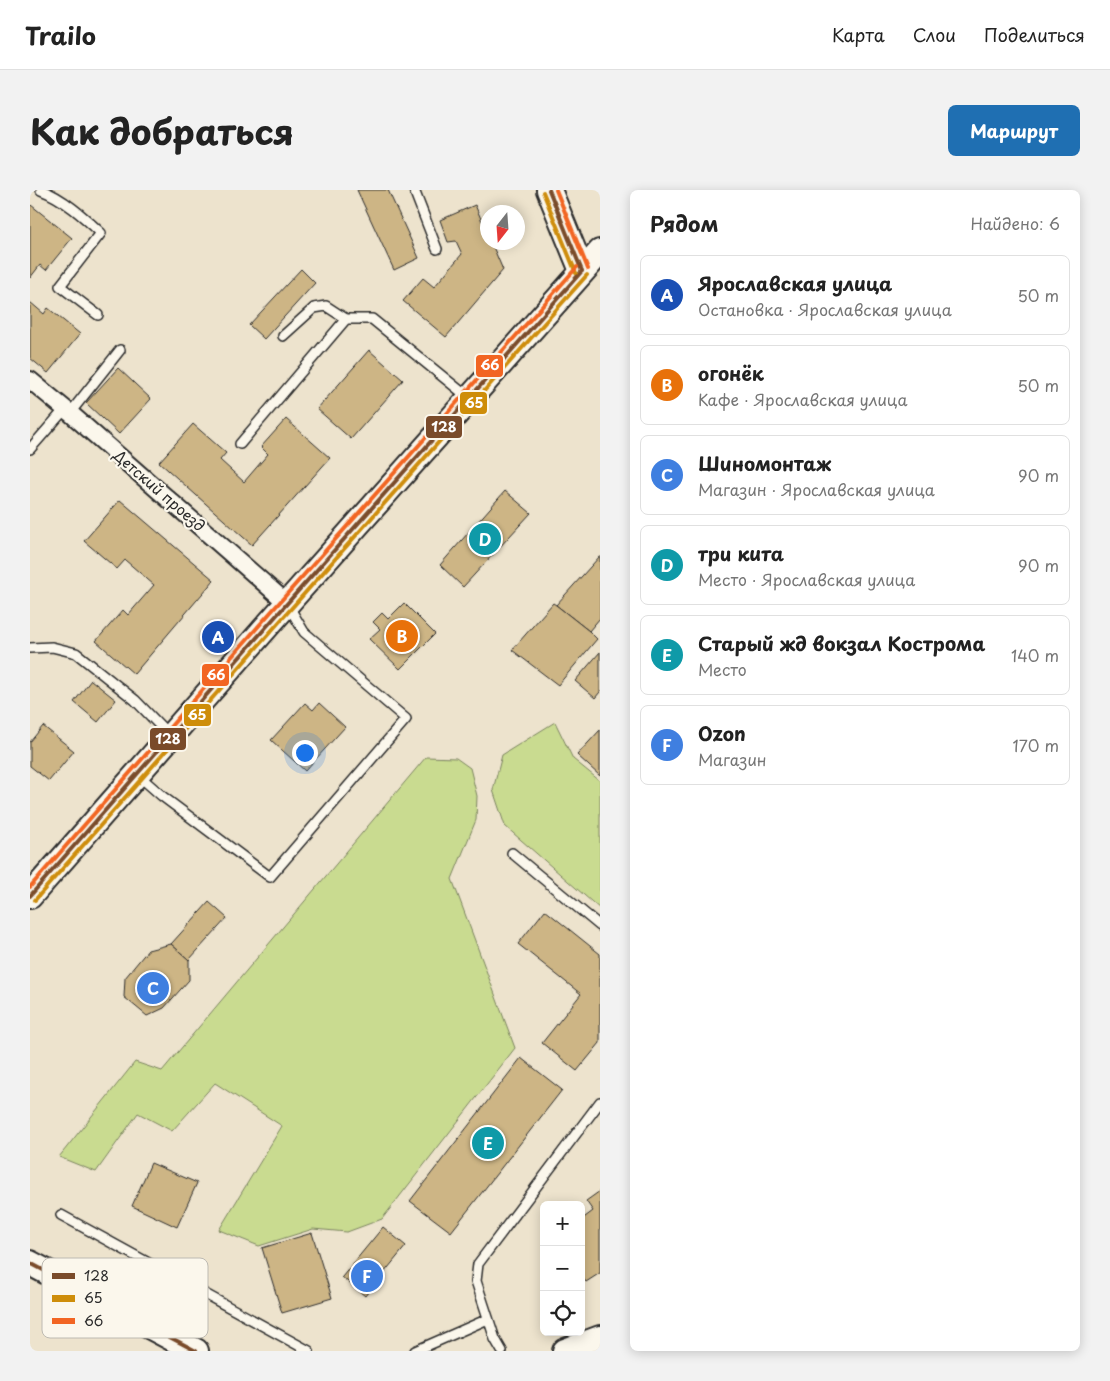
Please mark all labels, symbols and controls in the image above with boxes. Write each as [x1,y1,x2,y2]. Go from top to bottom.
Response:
text: Trailo [25,17,96,53]
text: Карта [832,21,885,48]
text: Слои [913,21,956,48]
text: Поделиться [984,21,1085,48]
text: Как добраться [30,104,294,157]
button: Маршрут [948,105,1080,156]
north arrow [480,205,525,250]
text: Рядом [650,207,718,239]
text: Найдено: 6 [970,211,1060,235]
text: Ярославская улица [698,269,892,297]
text: A [661,283,673,307]
text: 50 m [1018,283,1059,307]
text: Остановка · Ярославская улица [698,297,952,321]
line badge: 66 [475,354,504,378]
text: 66 [481,354,499,375]
text: огонёк [698,359,764,387]
text: B [662,373,672,397]
text: 50 m [1018,373,1059,397]
text: Кафе · Ярославская улица [698,387,908,411]
line badge: 65 [459,391,488,415]
text: 65 [465,392,483,413]
line badge: 128 [425,415,463,439]
text: 128 [431,416,457,437]
street label: Детский проезд [108,443,211,536]
text: Шиномонтаж [698,449,831,477]
text: C [661,463,673,487]
text: 90 m [1018,463,1059,487]
text: Магазин · Ярославская улица [698,477,935,501]
pin: D [469,520,501,558]
text: три кита [698,539,784,567]
text: D [661,553,673,577]
text: 90 m [1018,553,1059,577]
text: Место · Ярославская улица [698,567,915,591]
pin: B [386,617,418,655]
pin: A [202,618,234,656]
text: Старый жд вокзал Кострома [698,629,985,657]
text: E [662,643,672,667]
text: 140 m [1011,643,1059,667]
text: Место [698,657,747,681]
line badge: 66 [201,663,230,687]
text: 66 [207,664,225,685]
line badge: 65 [183,703,212,727]
text: 65 [188,704,206,725]
text: Ozon [698,719,746,747]
line badge: 128 [149,727,187,751]
text: 128 [155,728,181,749]
text: F [662,733,672,757]
text: 170 m [1013,733,1059,757]
your location [292,740,318,766]
text: Магазин [698,747,767,771]
pin: C [137,969,169,1007]
pin: E [472,1124,504,1162]
map controls [540,1201,585,1336]
button: + [540,1201,585,1246]
button: − [540,1246,585,1291]
pin: F [351,1257,383,1295]
legend [42,1258,208,1338]
text: 128 [84,1265,109,1286]
text: 65 [84,1287,103,1308]
button: locate [540,1291,585,1336]
text: 66 [84,1310,103,1331]

